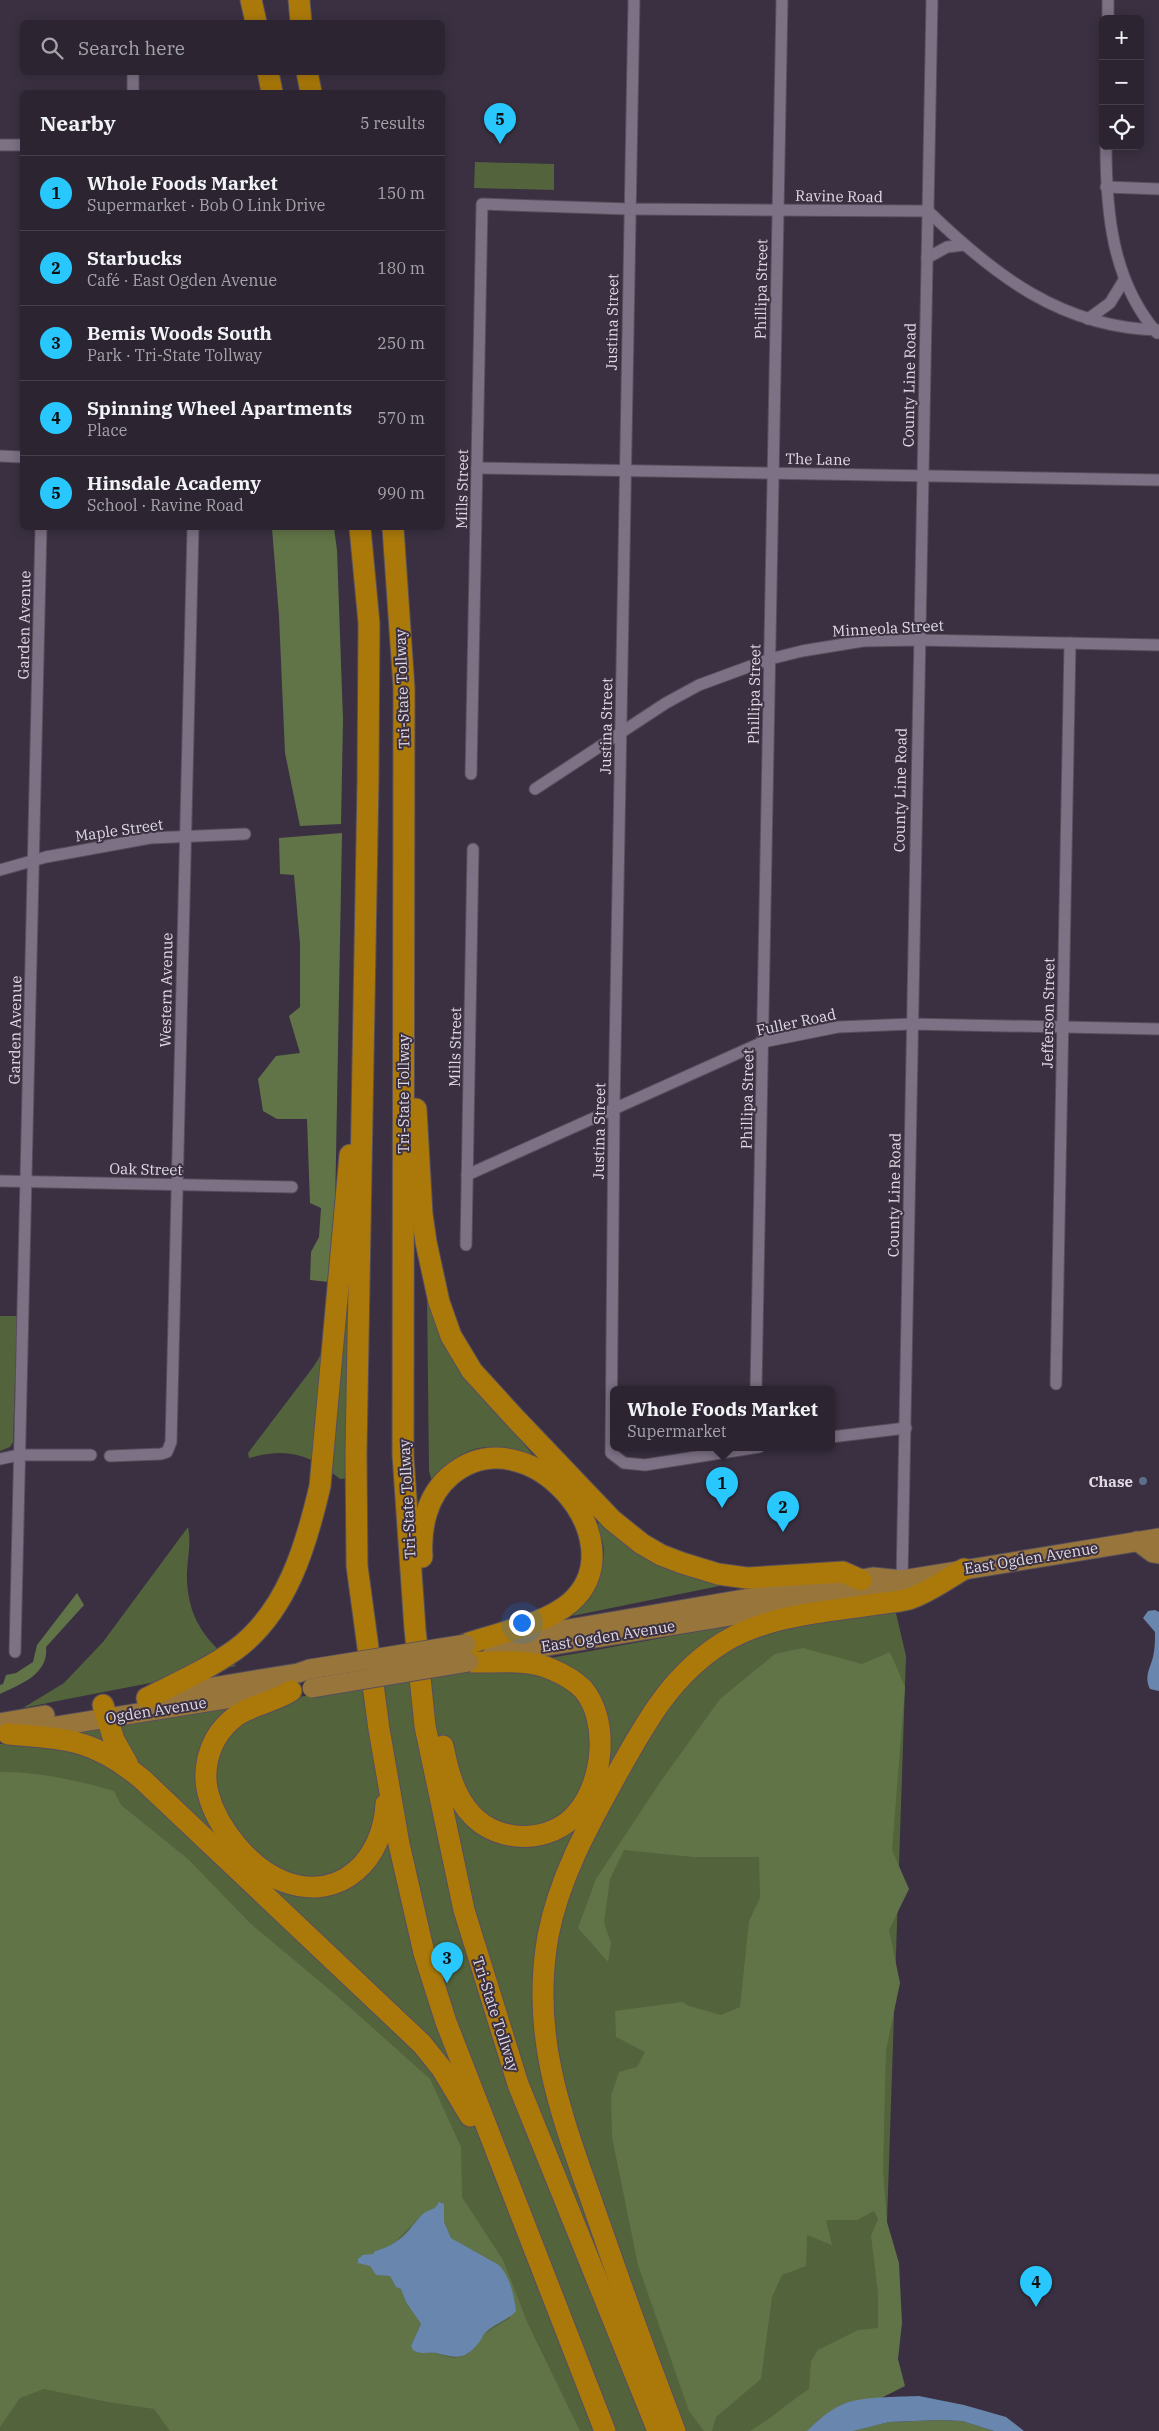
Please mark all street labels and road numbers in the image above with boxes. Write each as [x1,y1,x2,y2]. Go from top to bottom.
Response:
street label: Ravine Road [795,186,883,206]
street label: Phillipa Street [751,239,771,339]
street label: Justina Street [602,273,622,371]
street label: County Line Road [898,323,920,447]
street label: Mills Street [452,449,472,529]
street label: The Lane [785,449,851,469]
street label: Garden Avenue [14,570,34,680]
street label: Minneola Street [832,616,944,640]
street label: Tri-State Tollway [390,629,414,749]
street label: Phillipa Street [744,644,764,744]
street label: Justina Street [596,677,616,775]
street label: County Line Road [889,728,911,852]
street label: Maple Street [74,814,164,846]
street label: Western Avenue [155,932,177,1048]
street label: Jefferson Street [1038,958,1058,1068]
street label: Garden Avenue [5,975,25,1085]
street label: Fuller Road [754,1004,838,1040]
street label: Mills Street [445,1007,465,1087]
street label: Tri-State Tollway [394,1034,413,1154]
street label: Phillipa Street [737,1049,757,1149]
street label: Justina Street [589,1082,609,1180]
street label: County Line Road [883,1133,905,1257]
street label: Oak Street [109,1159,183,1179]
street label: Tri-State Tollway [394,1439,420,1559]
street label: East Ogden Avenue [963,1538,1099,1578]
street label: East Ogden Avenue [540,1616,676,1656]
street label: Ogden Avenue [104,1693,208,1727]
street label: Tri-State Tollway [468,1954,524,2074]

